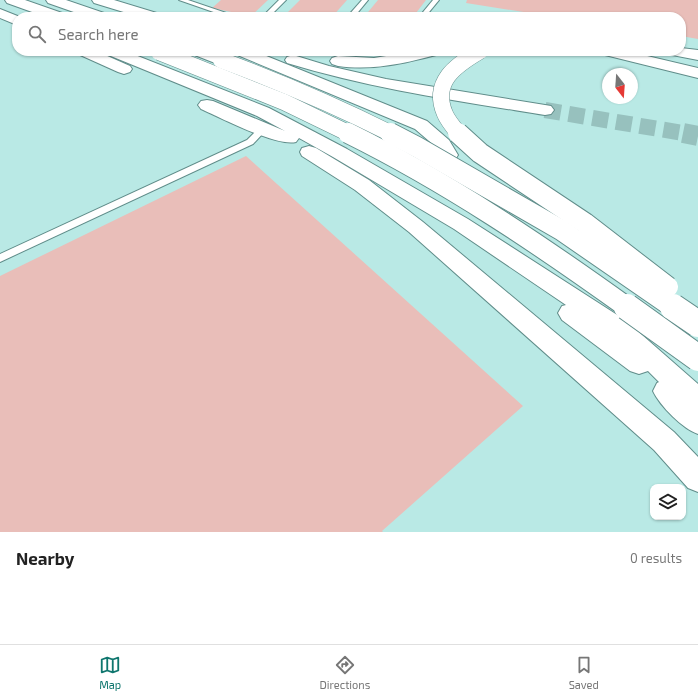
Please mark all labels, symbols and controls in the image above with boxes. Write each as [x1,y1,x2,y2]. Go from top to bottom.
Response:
search box [12,12,686,56]
icon: search [26,23,48,45]
text: Search here [58,25,139,43]
north arrow [602,68,638,104]
map controls [650,484,686,520]
button: layers [650,484,686,520]
text: Nearby [16,548,74,568]
text: 0 results [630,550,682,566]
tab: Map [99,654,121,691]
tab: Directions [320,654,370,691]
tab: Saved [569,654,599,691]

